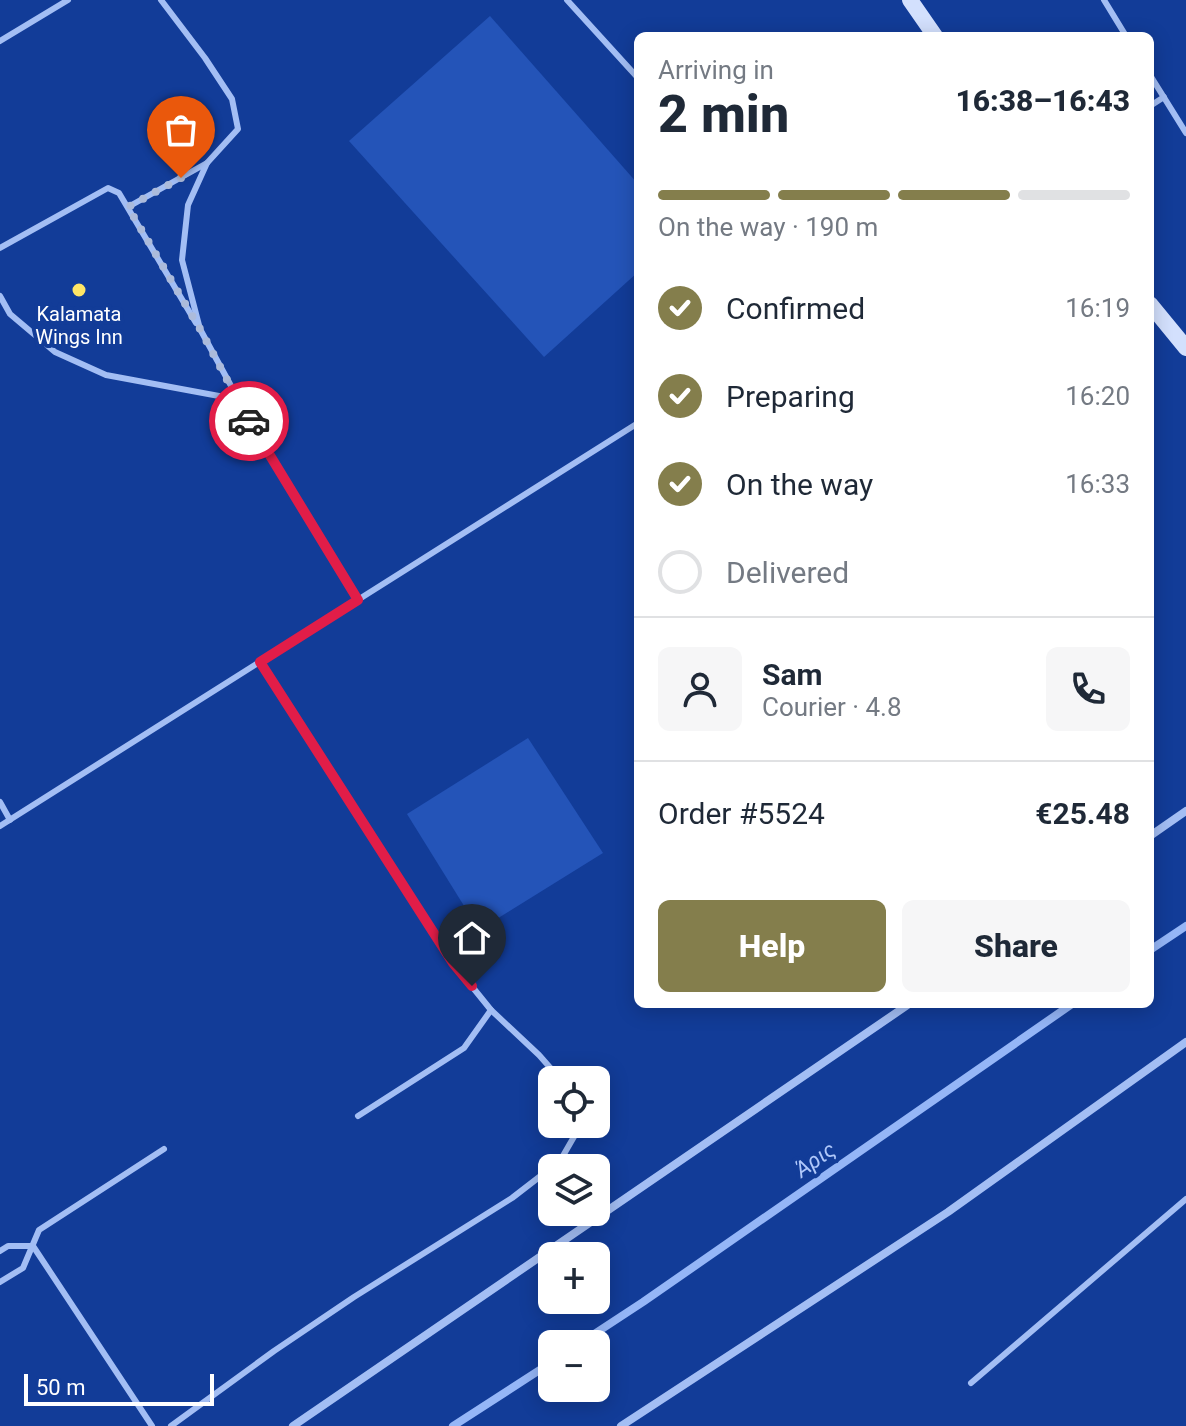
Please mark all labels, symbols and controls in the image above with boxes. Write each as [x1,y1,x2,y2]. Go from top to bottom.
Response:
text: Arriving in [658,55,774,85]
text: 16:38–16:43 [955,83,1130,118]
text: 2 min [658,84,789,145]
pin [147,96,215,178]
icon: bag [159,108,203,152]
text: On the way · 190 m [658,212,878,242]
marker: Kalamata Wings Inn [70,281,88,299]
icon: check [658,286,702,330]
text: Confirmed [726,291,865,326]
text: 16:19 [1065,293,1130,323]
place label: Kalamata Wings Inn [35,302,123,349]
icon: check [658,374,702,418]
text: Preparing [726,379,855,414]
courier [209,381,289,461]
text: 16:20 [1065,381,1130,411]
icon: car [227,399,271,443]
icon: check [658,462,702,506]
text: On the way [726,467,873,502]
text: 16:33 [1065,469,1130,499]
text: Delivered [726,555,849,590]
button: person [658,647,742,731]
button: phone [1046,647,1130,731]
text: Sam [762,657,823,692]
text: Courier · 4.8 [762,692,902,722]
text: Order #5524 [658,796,825,831]
text: €25.48 [1035,796,1130,831]
button: Help [658,900,886,992]
button: Share [902,900,1130,992]
pin [438,904,506,986]
icon: home [450,916,494,960]
map controls [538,1066,610,1402]
button: locate [538,1066,610,1138]
water label: Άρις [789,1136,841,1183]
button: layers [538,1154,610,1226]
button: + [538,1242,610,1314]
button: − [538,1330,610,1402]
scale bar [24,1370,214,1406]
text: 50 m [36,1375,85,1400]

